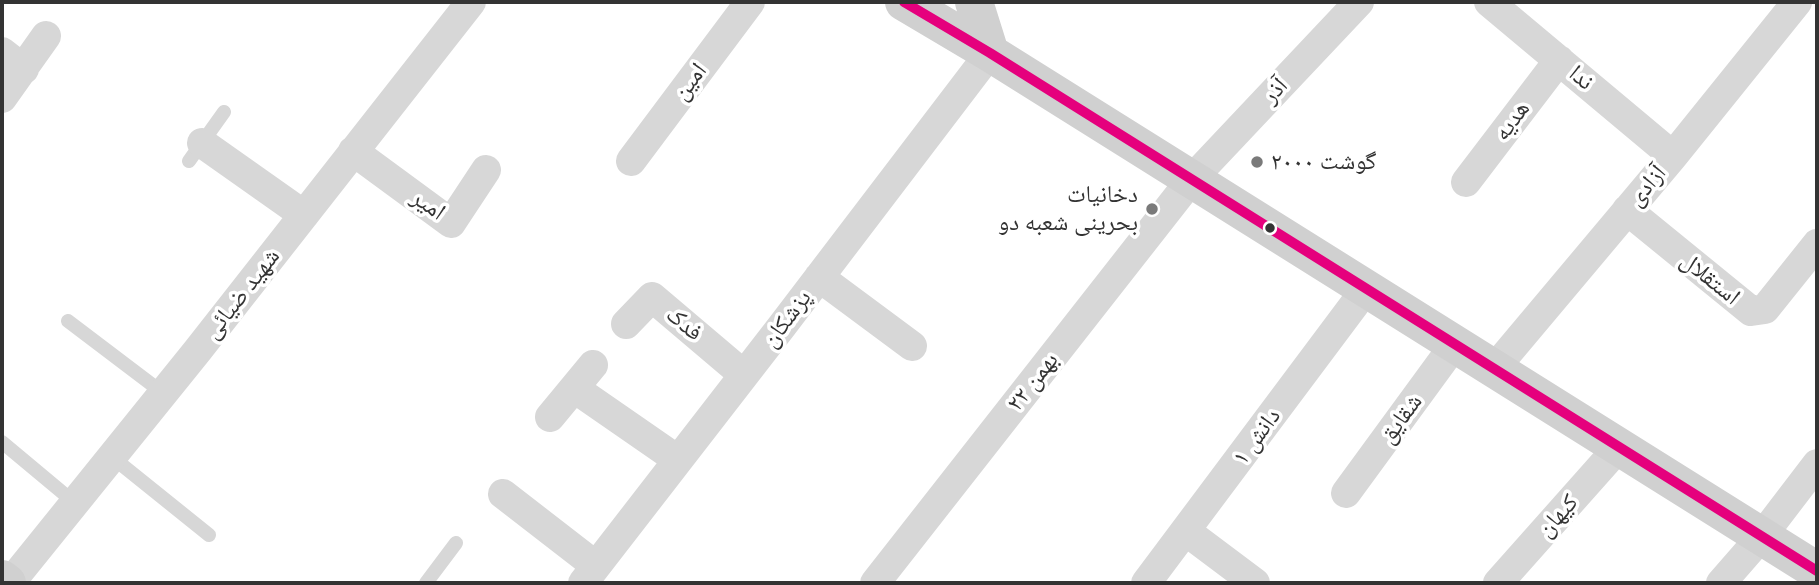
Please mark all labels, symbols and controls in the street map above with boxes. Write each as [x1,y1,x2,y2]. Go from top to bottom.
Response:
street label: امین [667,58,713,106]
street label: ندا [1563,59,1599,97]
street label: آذر [1256,72,1294,110]
street label: هدیه [1488,95,1536,147]
place label: گوشت ۲۰۰۰ [1271,148,1376,176]
marker: گوشت ۲۰۰۰ [1249,154,1265,170]
street label: آزادی [1621,159,1673,213]
place label: دخانیات بحرینی شعبه دو [998,181,1138,237]
street label: امیر [405,183,451,227]
marker: دخانیات بحرینی شعبه دو [1144,201,1160,217]
unlabelled marker [1263,221,1277,235]
street label: شهید ضیائی [198,243,286,345]
street label: استقلال [1674,246,1746,312]
street label: پزشکان [756,284,818,354]
street label: فدک [660,301,708,347]
street label: ۲۲ بهمن [1001,347,1065,417]
street label: شقایق [1373,388,1429,450]
street label: دانش ۱ [1227,403,1287,471]
street label: کیهان [1531,489,1585,543]

